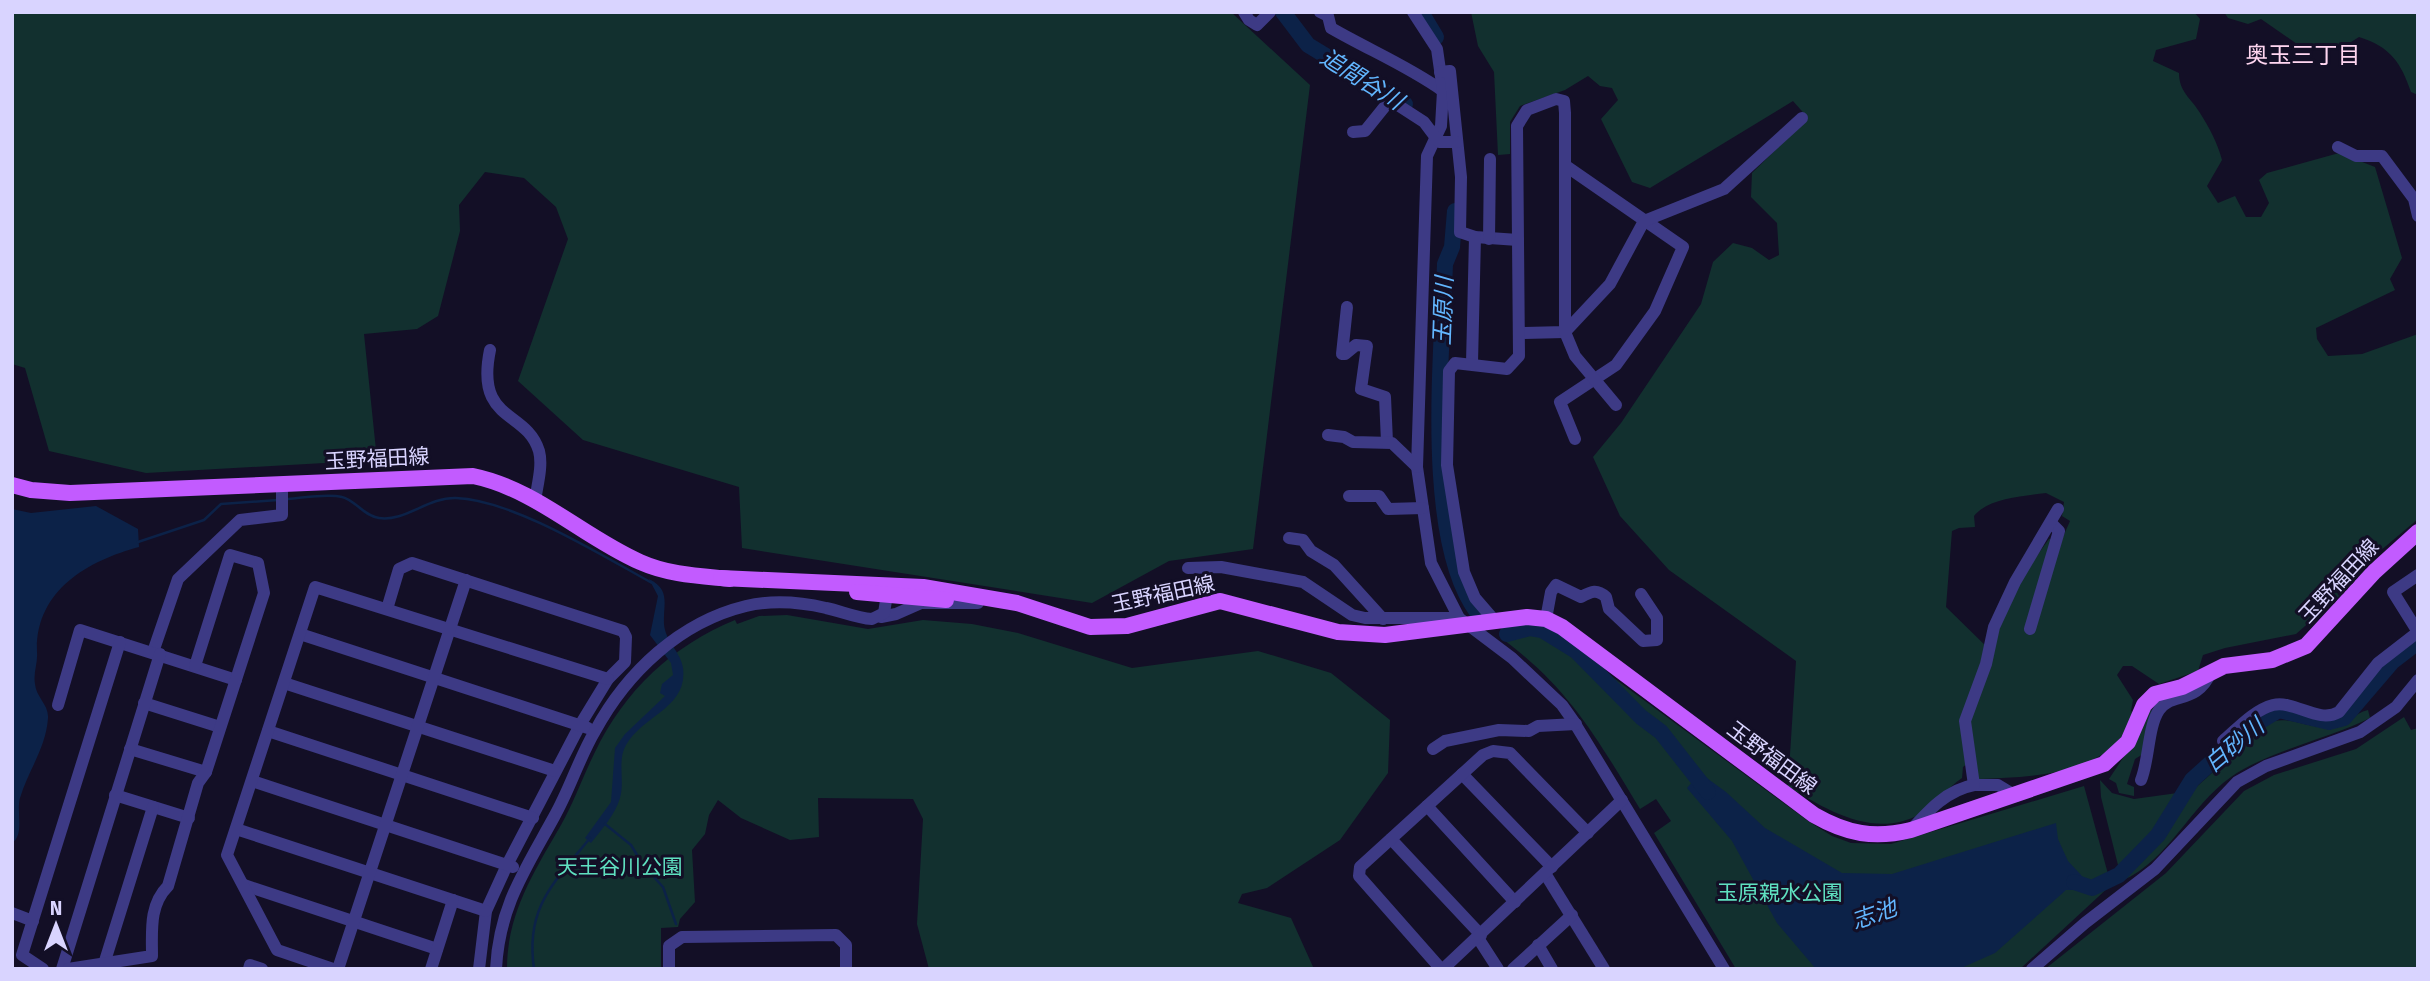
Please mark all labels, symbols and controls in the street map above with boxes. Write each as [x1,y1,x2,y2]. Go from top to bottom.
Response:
district label: 奥玉三丁目 [2246,41,2361,69]
water label: 追間谷川 [1316,43,1411,117]
water label: 玉原川 [1428,273,1458,346]
street label: 玉野福田線 [324,443,430,475]
street label: 玉野福田線 [2294,534,2384,628]
street label: 玉野福田線 [1109,570,1217,618]
water label: 白砂川 [2199,710,2272,778]
street label: 玉野福田線 [1722,716,1822,800]
park label: 天王谷川公園 [557,854,683,880]
park label: 玉原親水公園 [1717,880,1843,906]
north arrow [21,890,91,960]
water label: 志池 [1848,893,1902,935]
text: N [50,897,62,920]

